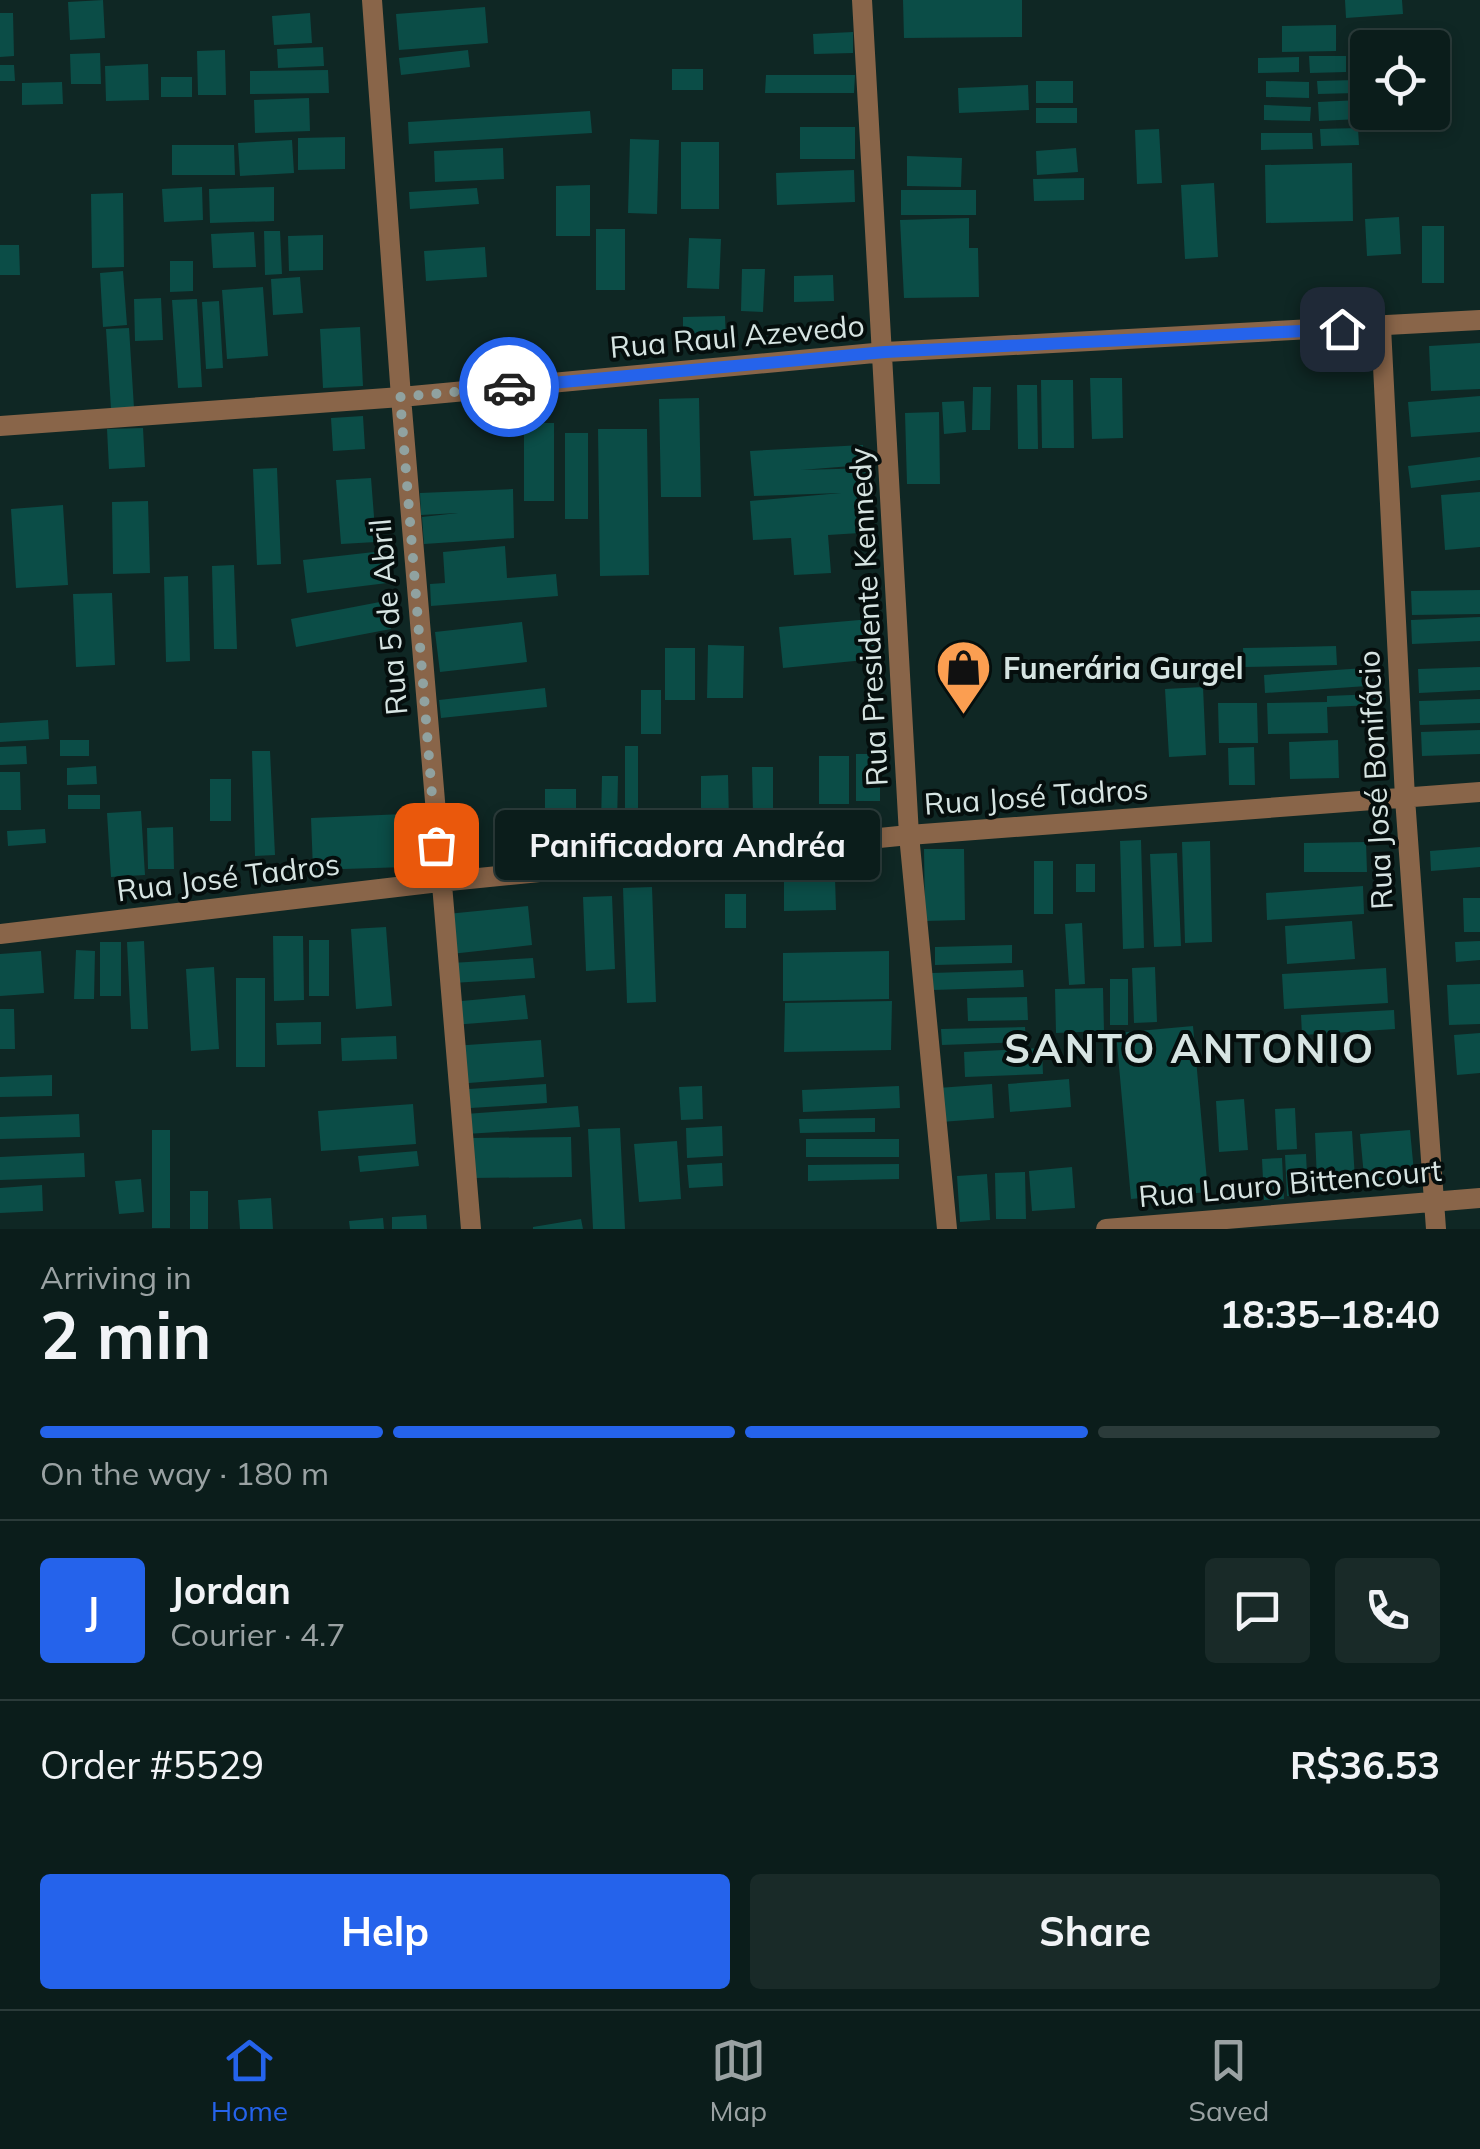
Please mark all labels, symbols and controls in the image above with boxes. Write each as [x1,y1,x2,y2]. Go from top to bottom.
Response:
map controls [1350,30,1450,130]
button: locate [1350,30,1450,130]
pin [1300,287,1385,372]
icon: home [1315,302,1370,357]
street label: Rua Raul Azevedo [608,306,866,366]
courier [459,337,559,437]
icon: car [482,360,537,415]
street label: Rua Presidente Kennedy [840,447,896,787]
street label: Rua 5 de Abril [360,517,416,717]
shop icon: Funerária Gurgel [934,638,994,717]
place label: Funerária Gurgel [1003,649,1244,687]
street label: Rua José Bonifácio [1349,649,1401,911]
street label: Rua José Tadros [923,769,1149,823]
pin [394,803,479,888]
callout: Panificadora Andréa [496,810,881,880]
icon: bag [409,818,464,873]
text: Panificadora Andréa [529,825,846,865]
street label: Rua José Tadros [114,844,342,910]
district label: SANTO ANTONIO [1004,1023,1376,1073]
street label: Rua Lauro Bittencourt [1137,1151,1443,1215]
text: Arriving in [40,1257,192,1297]
text: 18:35–18:40 [1220,1290,1440,1338]
text: 2 min [40,1294,211,1375]
text: On the way · 180 m [40,1453,329,1493]
button: chat [1205,1558,1310,1663]
button: phone [1335,1558,1440,1663]
text: Jordan [170,1566,291,1614]
text: J [86,1586,99,1634]
text: Courier · 4.7 [170,1614,346,1654]
text: Order #5529 [40,1741,264,1789]
text: R$36.53 [1290,1741,1440,1789]
button: Help [40,1874,730,1989]
button: Share [750,1874,1440,1989]
tab: Home [211,2033,288,2128]
tab: Map [709,2033,767,2128]
tab: Saved [1188,2033,1269,2128]

